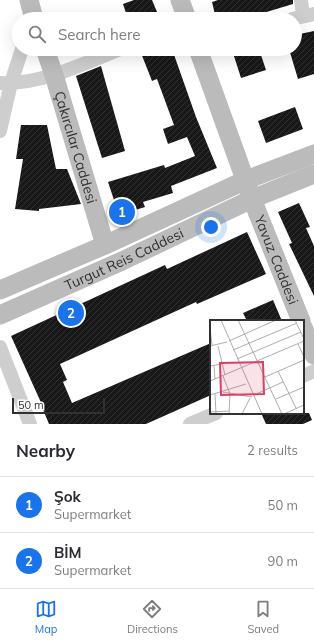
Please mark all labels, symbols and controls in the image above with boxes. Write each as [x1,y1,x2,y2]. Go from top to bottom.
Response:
search box [12,12,302,56]
icon: search [26,23,48,45]
text: Search here [58,25,140,44]
street label: Çakırcılar Caddesi [50,89,101,206]
pin: 1 [109,197,135,227]
street label: Yavuz Caddesi [250,212,302,307]
your location [201,217,221,237]
street label: Turgut Reis Caddesi [62,224,187,294]
pin: 2 [58,298,84,328]
inset map [210,320,304,414]
scale bar [12,396,105,415]
text: 50 m [18,398,44,412]
text: Nearby [16,440,75,461]
text: 2 results [247,442,298,458]
text: Şok [54,487,81,506]
text: 1 [25,497,33,513]
text: 50 m [268,497,298,513]
text: Supermarket [54,506,131,522]
text: BİM [54,543,82,562]
text: 2 [25,553,33,569]
text: 90 m [268,553,298,569]
text: Supermarket [54,562,131,578]
tab: Map [35,598,57,636]
tab: Directions [127,598,178,636]
tab: Saved [247,598,279,636]

